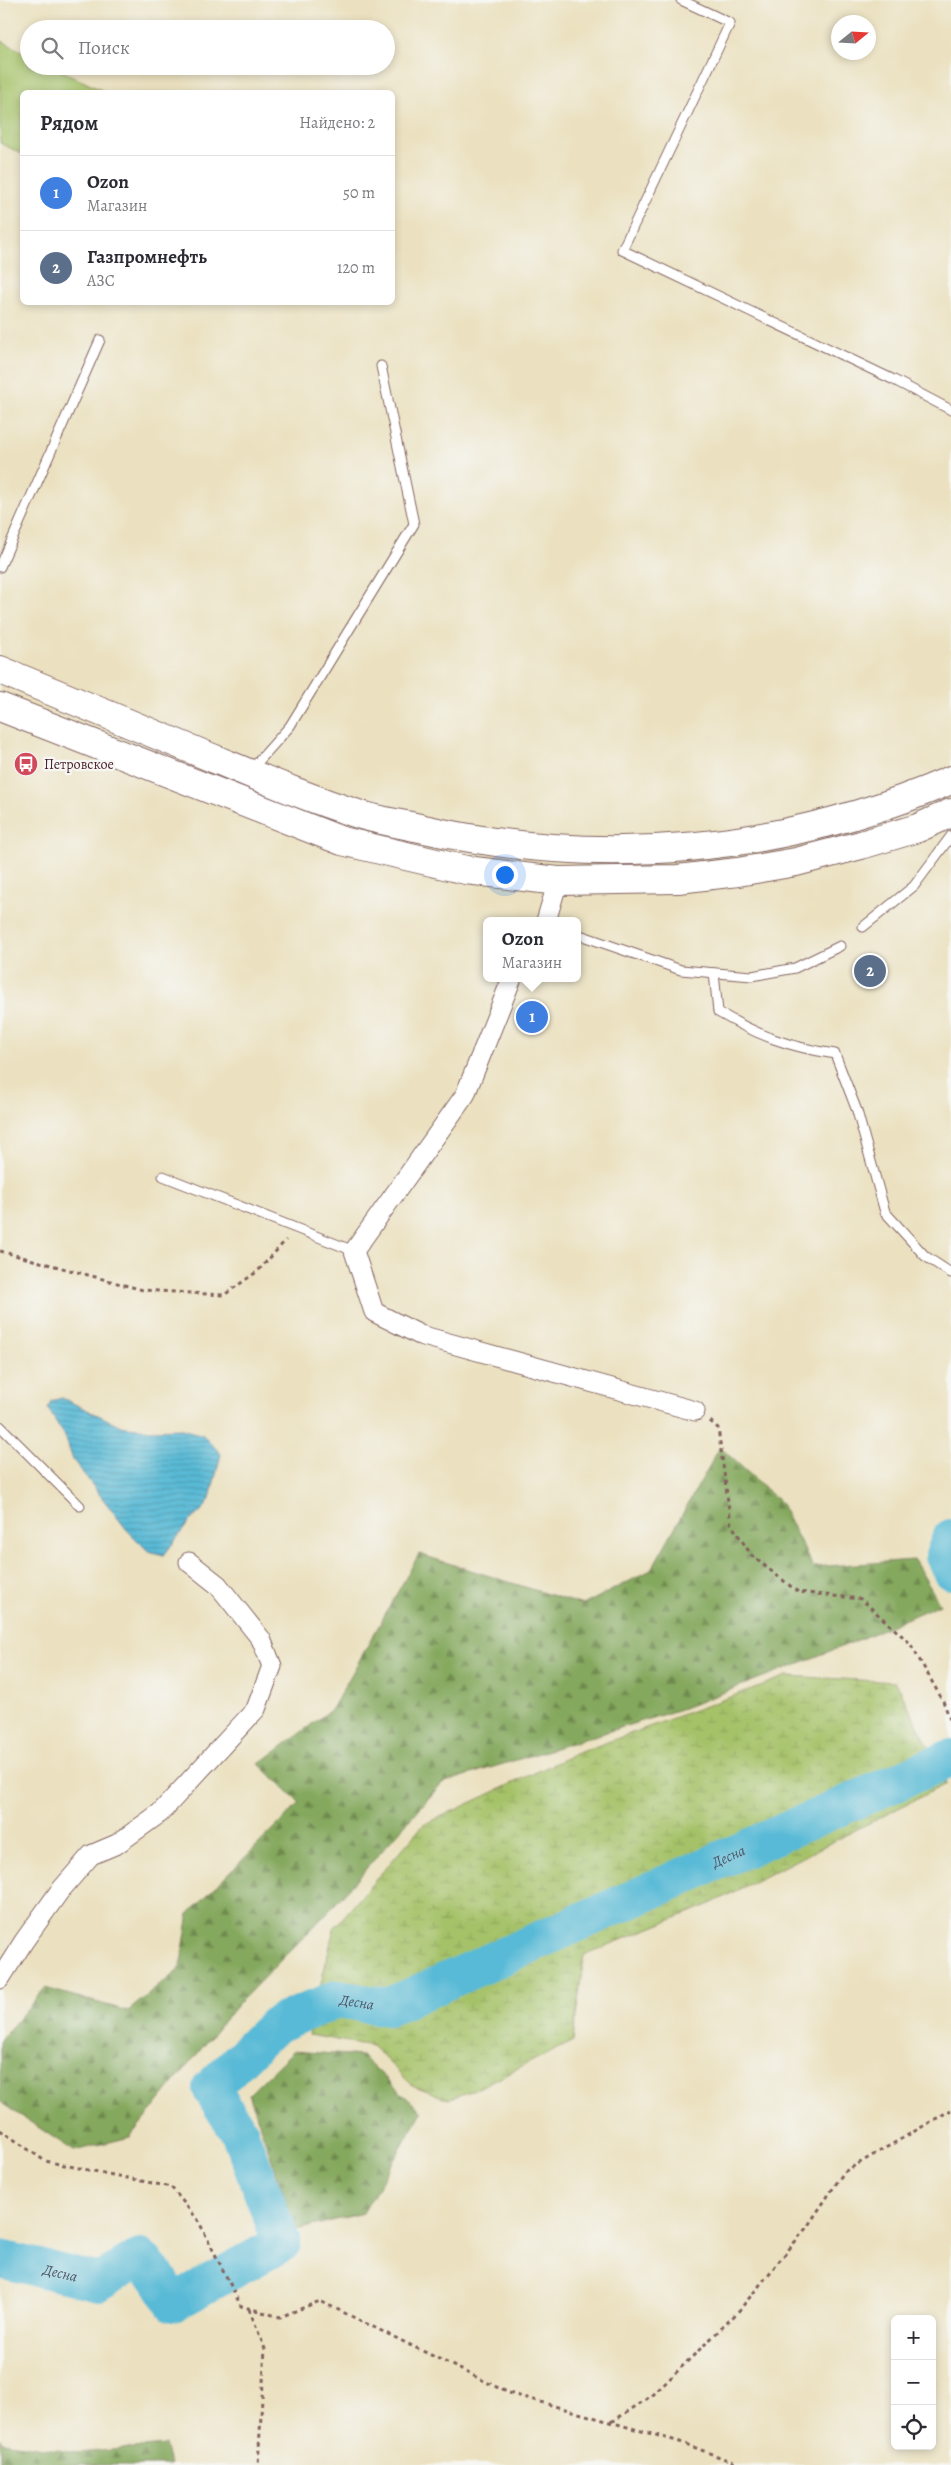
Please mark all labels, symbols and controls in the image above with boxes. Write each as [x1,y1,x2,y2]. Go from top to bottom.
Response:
north arrow [831,15,876,60]
search box [20,20,395,75]
icon: search [38,34,66,62]
text: Поиск [78,35,130,61]
text: Рядом [40,109,98,137]
text: Найдено: 2 [299,112,375,134]
text: Ozon [87,169,129,195]
text: 1 [53,182,59,204]
text: 50 m [343,182,375,204]
text: Магазин [87,195,147,217]
text: Газпромнефть [87,244,207,270]
text: 2 [52,257,60,279]
text: 120 m [337,257,375,279]
text: АЗС [87,270,115,292]
bus stop icon: Петровское [13,751,39,777]
place label: Петровское [44,755,114,774]
your location [492,862,518,888]
popup [483,917,581,982]
text: Ozon [502,926,544,952]
text: Магазин [502,952,562,974]
pin: 2 [854,952,886,990]
pin: 1 [516,998,548,1036]
water label: Десна [708,1840,748,1873]
water label: Десна [337,1989,375,2015]
water label: Десна [40,2259,79,2287]
map controls [891,2315,936,2450]
button: + [891,2315,936,2360]
button: − [891,2360,936,2405]
button: locate [891,2405,936,2450]

